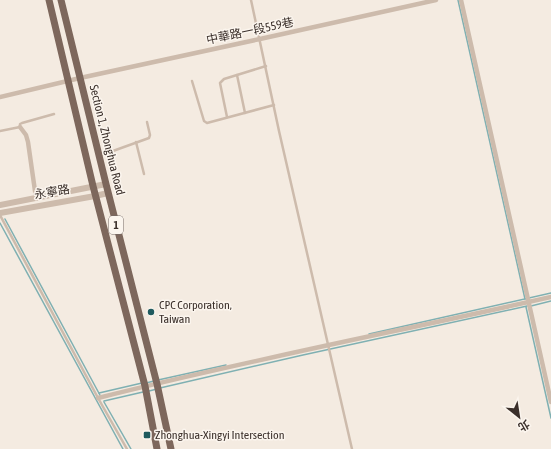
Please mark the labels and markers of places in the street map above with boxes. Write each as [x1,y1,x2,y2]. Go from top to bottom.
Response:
place label: CPC Corporation, Taiwan [159,298,232,326]
marker: CPC Corporation, Taiwan [146,307,156,317]
place label: Zhonghua-Xingyi Intersection [155,428,284,442]
marker: Zhonghua-Xingyi Intersection [142,430,152,440]

